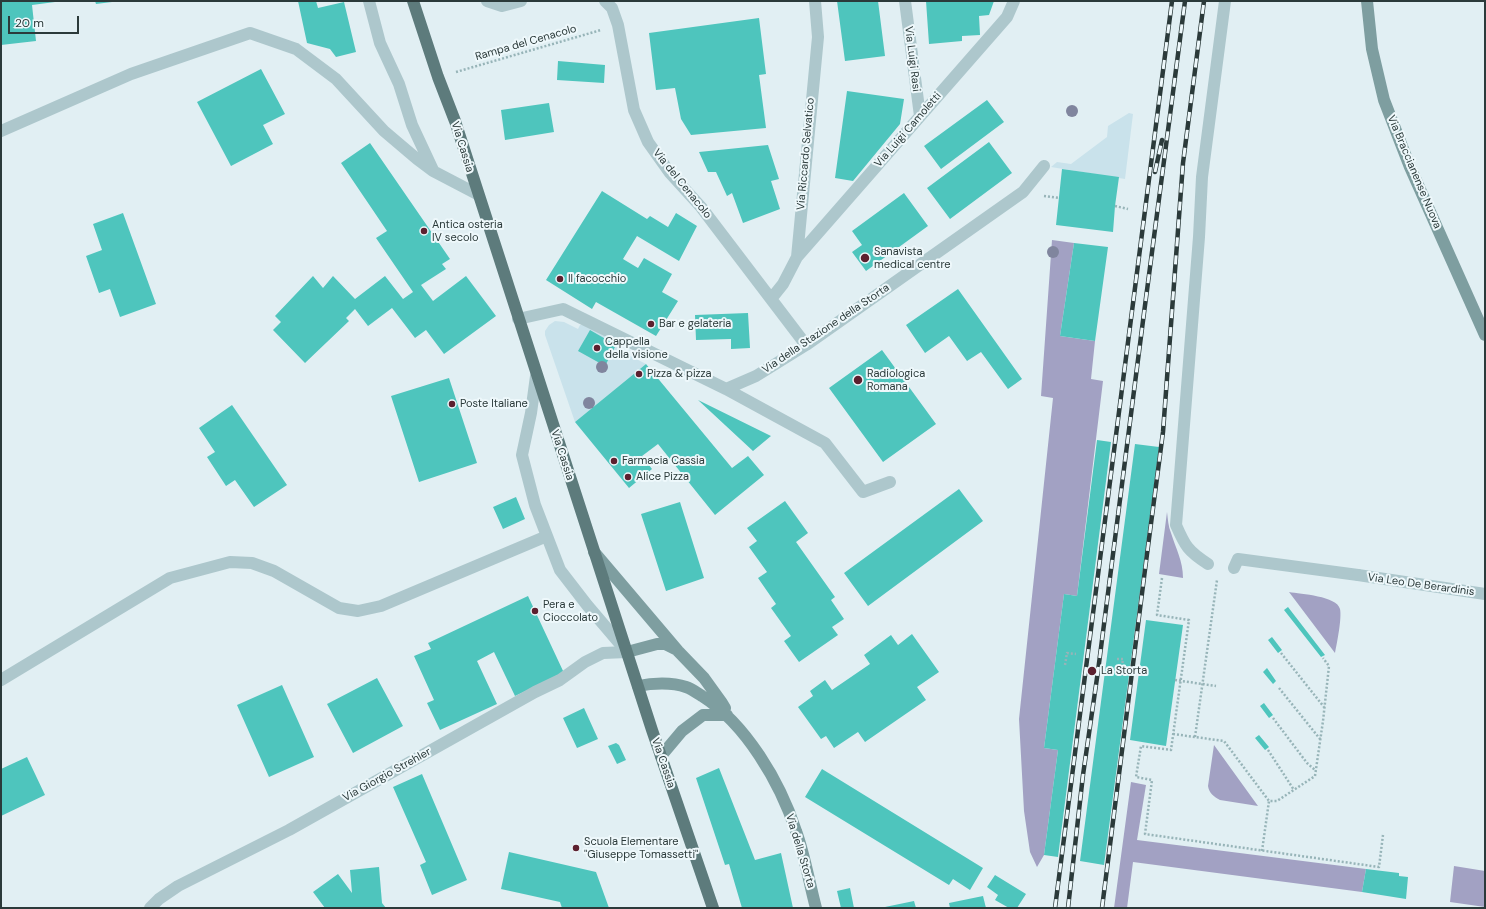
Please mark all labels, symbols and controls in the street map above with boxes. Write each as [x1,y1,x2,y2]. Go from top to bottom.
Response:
scale bar [10,8,81,34]
text: 20 m [15,15,44,31]
street label: Rampa del Cenacolo [474,22,578,64]
street label: Via Luigi Rasi [901,26,923,92]
street label: Via Luigi Camoletti [872,90,944,170]
street label: Via Riccardo Selvatico [794,97,818,211]
street label: Via Braccianense Nuova [1384,113,1444,231]
street label: Via Cassia [448,120,476,174]
street label: Via del Cenacolo [650,147,714,221]
place label: Antica osteria IV secolo [432,218,503,244]
marker: Antica osteria IV secolo [419,226,429,236]
place label: Sanavista medical centre [874,245,951,271]
marker: Sanavista medical centre [859,252,871,264]
place label: Il facocchio [568,272,626,286]
marker: Il facocchio [555,274,565,284]
street label: Via della Stazione della Storta [760,281,892,377]
place label: Bar e gelateria [659,317,731,331]
marker: Bar e gelateria [646,319,656,329]
place label: Cappella della visione [605,335,668,361]
marker: Cappella della visione [592,343,602,353]
place label: Pizza & pizza [647,367,712,381]
place label: Radiologica Romana [867,367,925,393]
marker: Pizza & pizza [634,369,644,379]
marker: Radiologica Romana [852,374,864,386]
place label: Poste Italiane [460,397,528,411]
marker: Poste Italiane [447,399,457,409]
street label: Via Cassia [548,428,576,482]
place label: Farmacia Cassia [622,454,705,468]
marker: Farmacia Cassia [609,456,619,466]
place label: Alice Pizza [636,470,689,484]
marker: Alice Pizza [623,472,633,482]
street label: Via Leo De Berardinis [1367,571,1475,599]
place label: Pera e Cioccolato [543,598,598,624]
marker: Pera e Cioccolato [530,606,540,616]
place label: La Storta [1101,664,1147,678]
marker: La Storta [1086,665,1098,677]
street label: Via Cassia [648,736,678,790]
street label: Via Giorgio Strehler [341,745,433,805]
street label: Via della Storta [782,812,818,890]
place label: Scuola Elementare "Giuseppe Tomassetti" [584,835,698,861]
marker: Scuola Elementare "Giuseppe Tomassetti" [571,843,581,853]

